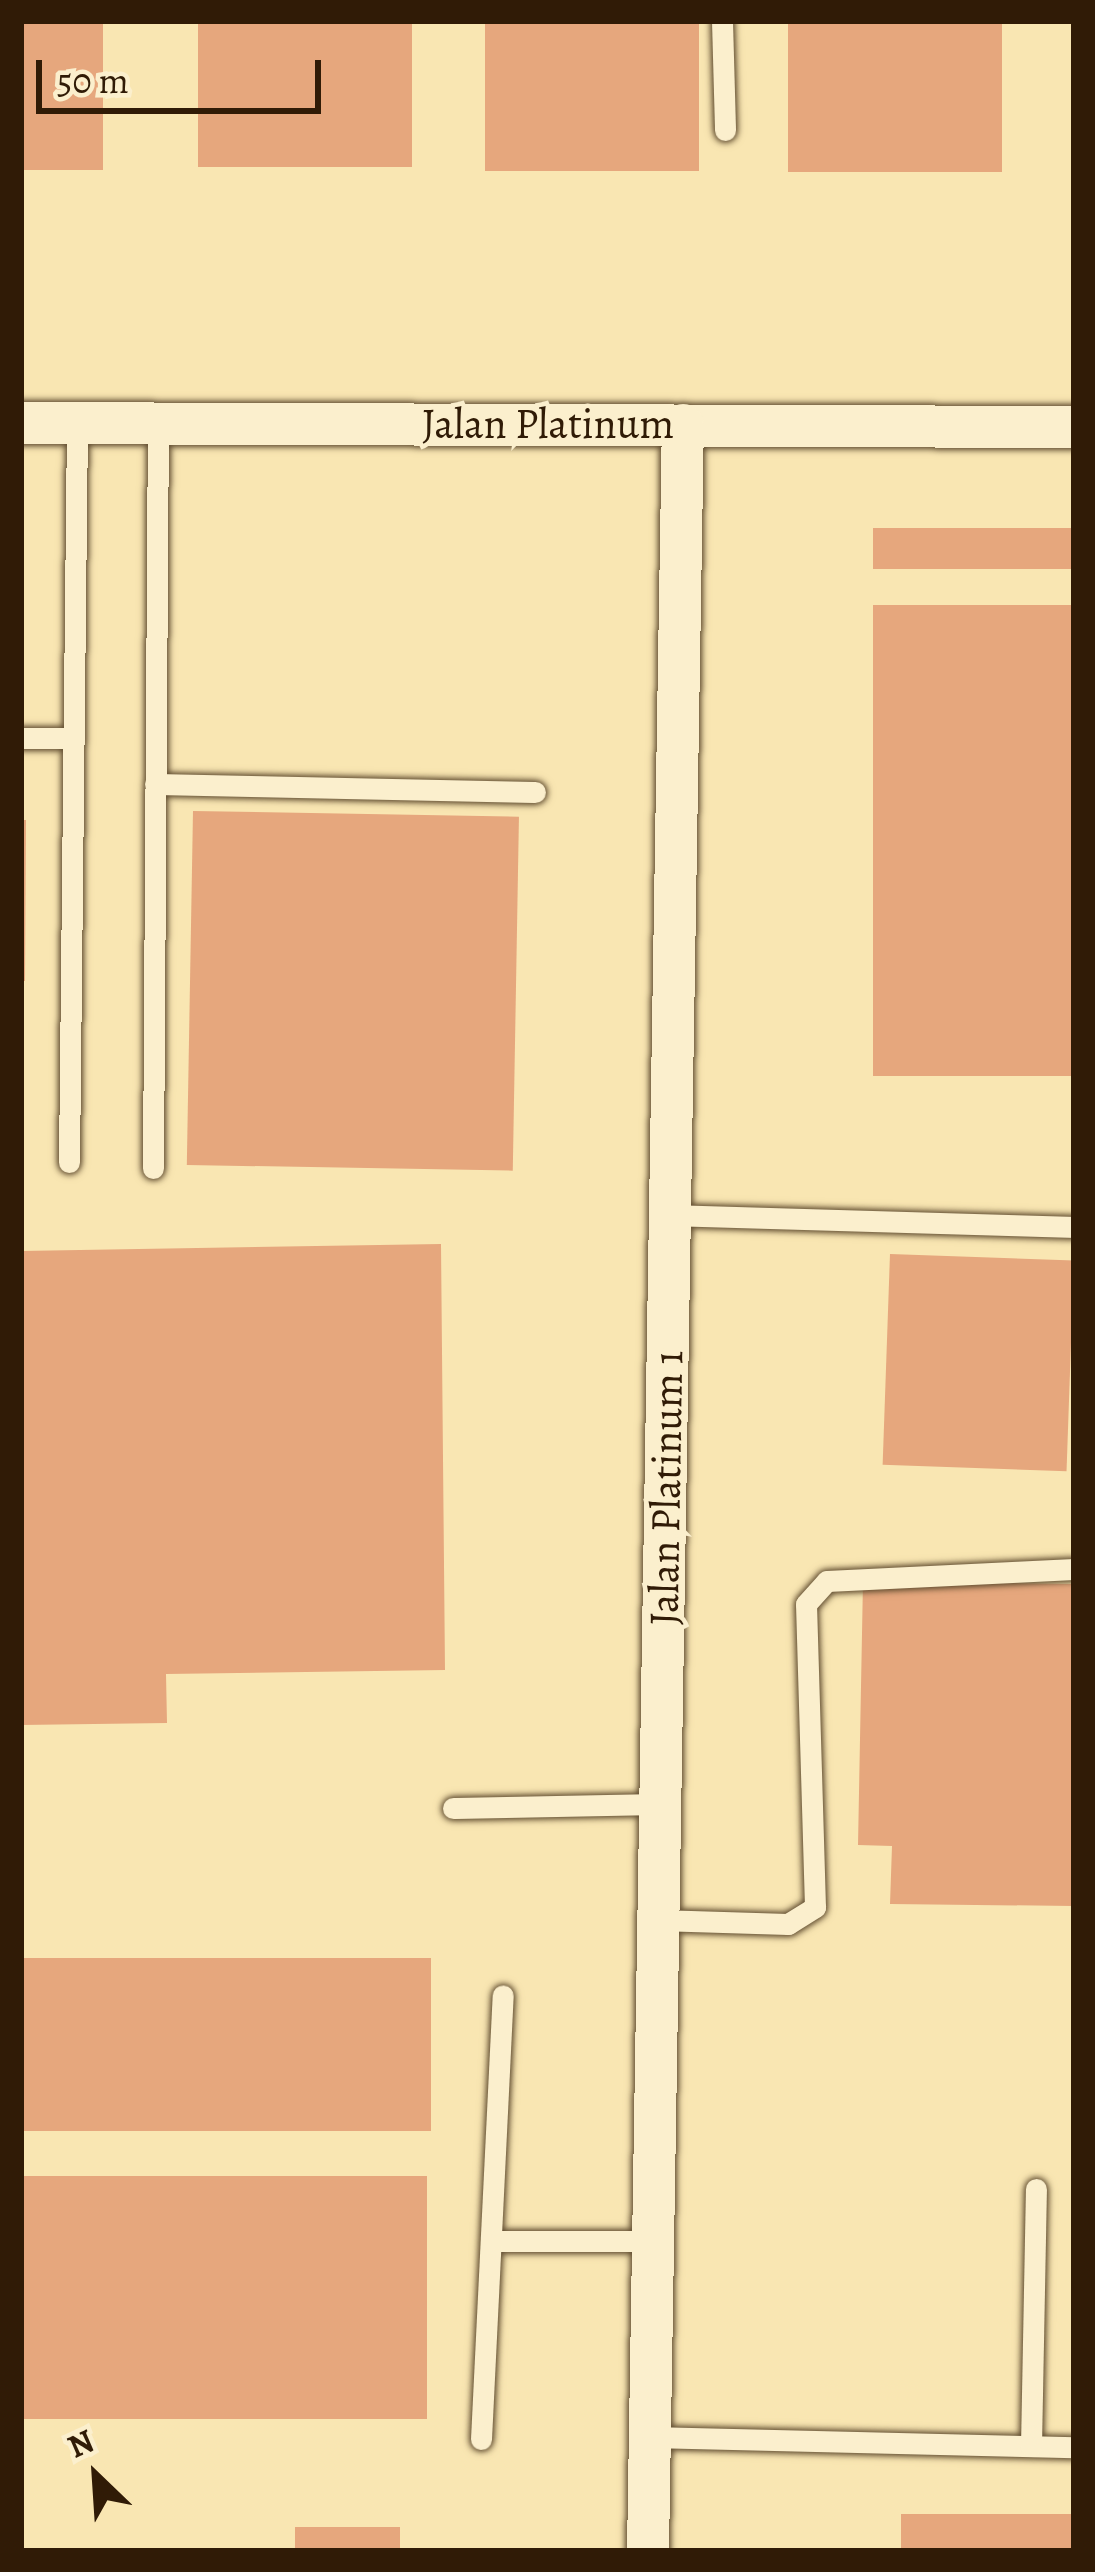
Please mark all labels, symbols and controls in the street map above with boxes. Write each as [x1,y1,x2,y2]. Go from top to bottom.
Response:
scale bar [42,36,327,110]
text: 50 m [57,56,129,105]
street label: Jalan Platinum [422,399,674,449]
street label: Jalan Platinum 1 [638,1350,694,1626]
north arrow [36,2416,156,2536]
text: N [60,2417,101,2468]

